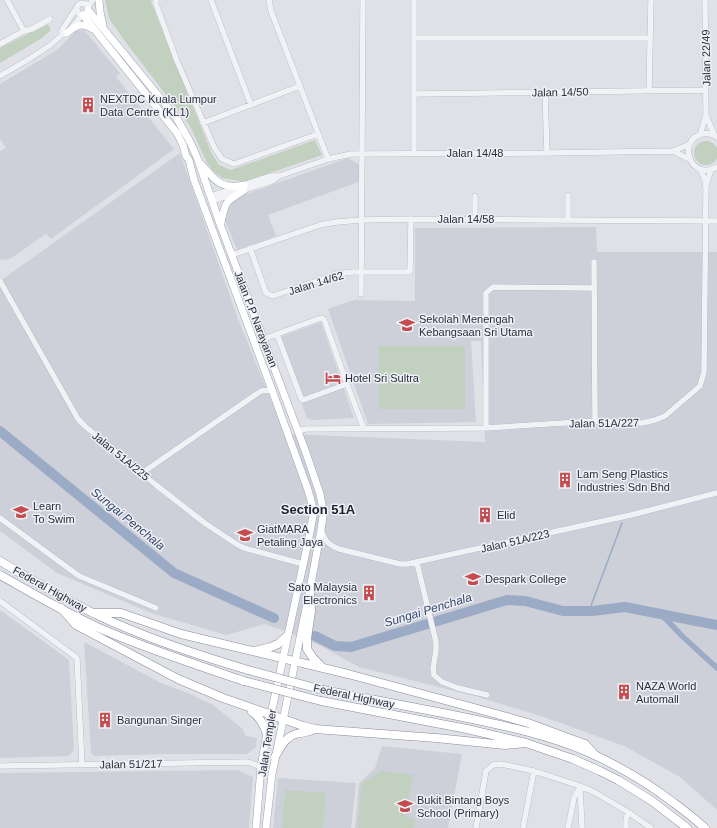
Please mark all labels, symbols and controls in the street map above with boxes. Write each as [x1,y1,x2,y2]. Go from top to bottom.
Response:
street label: Jalan 22/49 [700,29,712,87]
street label: Jalan 14/50 [531,86,589,98]
place label: NEXTDC Kuala Lumpur Data Centre (KL1) [100,93,217,118]
building icon: NEXTDC Kuala Lumpur Data Centre (KL1) [79,96,97,114]
street label: Jalan 14/48 [447,147,503,159]
street label: Jalan 14/58 [438,213,494,225]
street label: Jalan P.P Narayanan [232,269,280,369]
street label: Jalan 14/62 [287,269,345,297]
place label: Sekolah Menengah Kebangsaan Sri Utama [419,313,534,338]
school or university icon: Sekolah Menengah Kebangsaan Sri Utama [398,316,416,334]
hotel icon: Hotel Sri Sultra [324,369,342,387]
place label: Hotel Sri Sultra [345,372,420,384]
street label: Jalan 51A/227 [569,416,639,430]
street label: Jalan 51A/225 [90,429,152,483]
place label: Lam Seng Plastics Industries Sdn Bhd [577,468,670,493]
building icon: Lam Seng Plastics Industries Sdn Bhd [556,471,574,489]
water label: Sungai Penchala [88,485,168,553]
place label: Learn To Swim [33,500,75,525]
district label: Section 51A [281,502,356,517]
school or university icon: Learn To Swim [12,503,30,521]
building icon: Elid [476,506,494,524]
place label: Elid [497,509,515,521]
place label: GiatMARA Petaling Jaya [257,523,324,548]
school or university icon: GiatMARA Petaling Jaya [236,526,254,544]
street label: Jalan 51A/223 [479,527,551,555]
street label: Federal Highway [11,564,89,614]
school or university icon: Despark College [464,570,482,588]
place label: Despark College [485,573,566,585]
place label: Sato Malaysia Electronics [288,581,358,606]
building icon: Sato Malaysia Electronics [360,584,378,602]
water label: Sungai Penchala [383,590,474,630]
place label: NAZA World Automall [636,680,696,705]
street label: Federal Highway [312,682,396,711]
building icon: NAZA World Automall [615,683,633,701]
street label: Jalan Templer [256,708,278,778]
building icon: Bangunan Singer [96,711,114,729]
place label: Bangunan Singer [117,714,202,726]
street label: Jalan 51/217 [99,757,163,771]
place label: Bukit Bintang Boys School (Primary) [417,794,510,819]
school or university icon: Bukit Bintang Boys School (Primary) [396,797,414,815]

